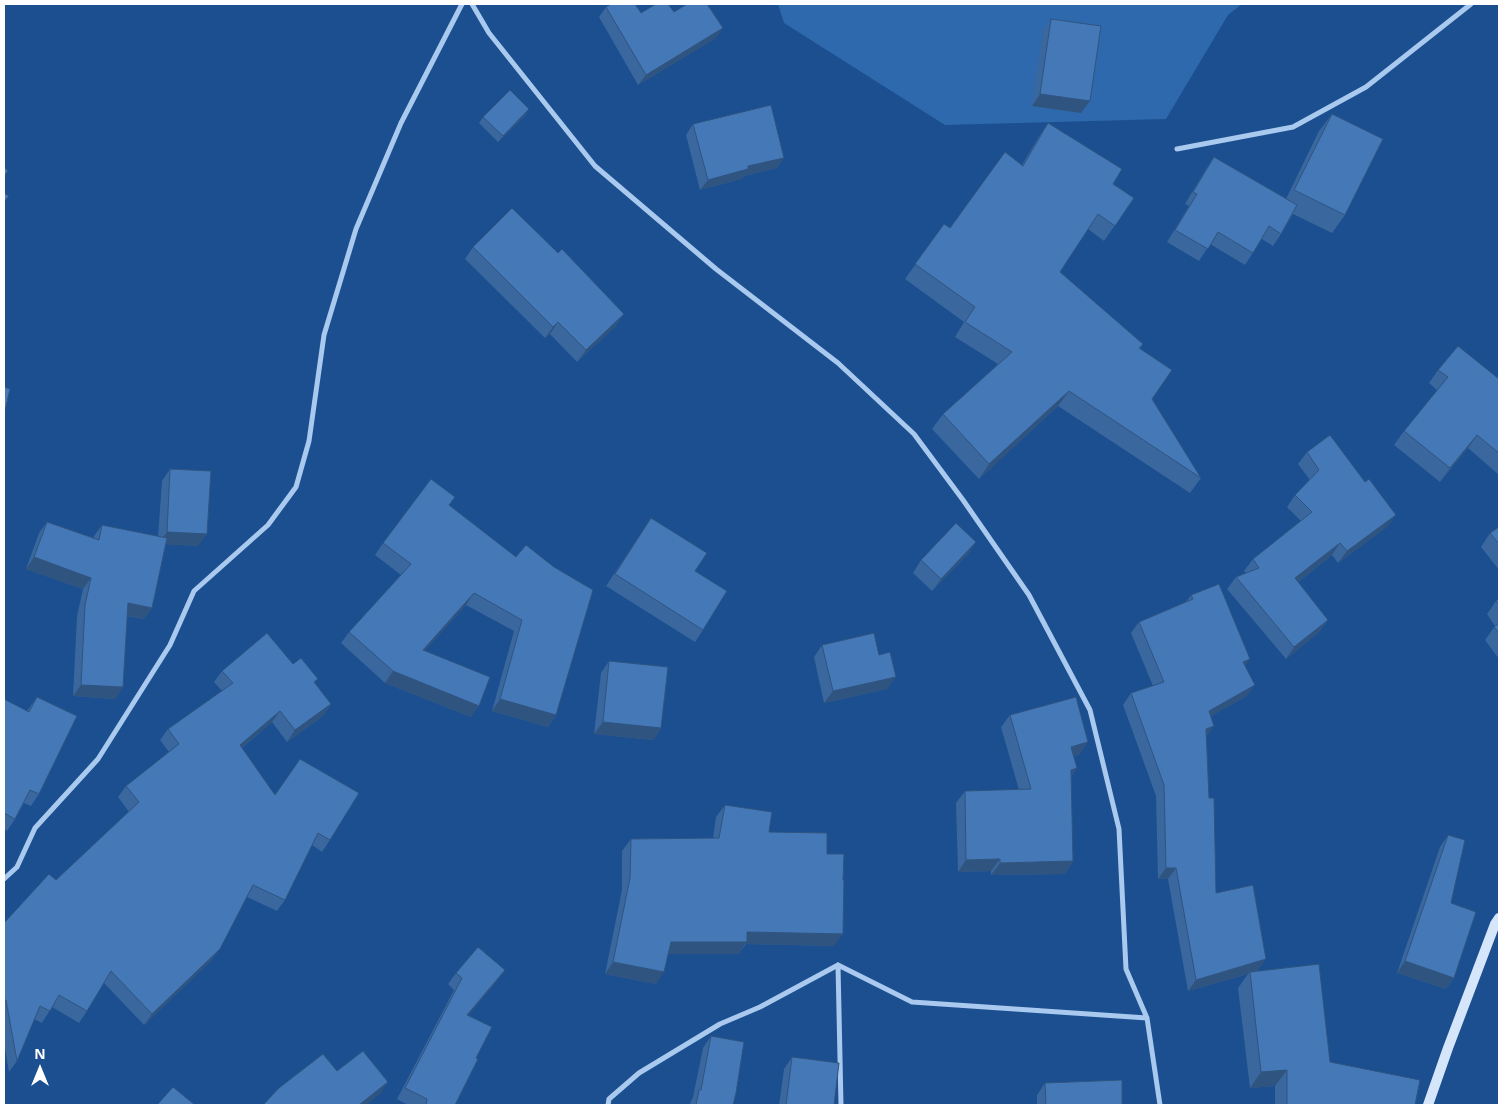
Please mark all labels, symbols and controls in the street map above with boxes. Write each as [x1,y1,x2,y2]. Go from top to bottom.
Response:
north arrow [15,1044,65,1094]
text: N [34,1044,46,1063]

